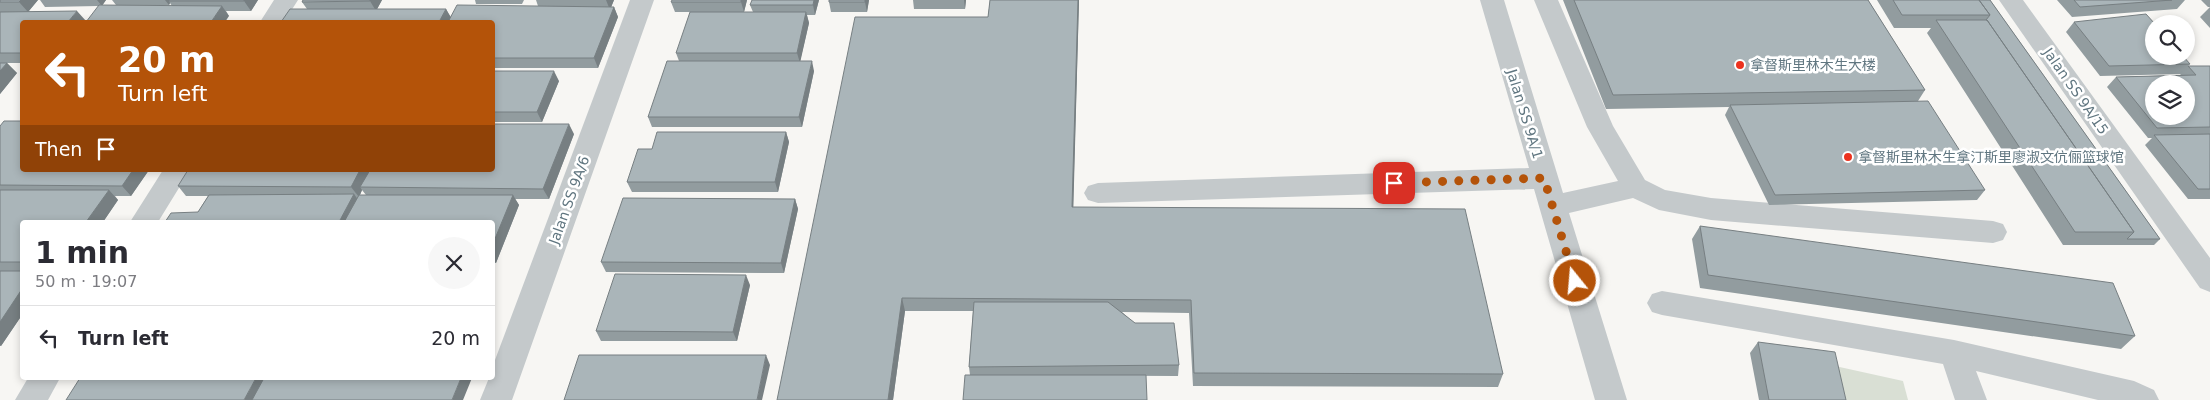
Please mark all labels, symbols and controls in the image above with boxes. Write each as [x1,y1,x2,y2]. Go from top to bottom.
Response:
map controls [2145,15,2195,125]
button: search [2145,15,2195,65]
icon: left [35,40,100,105]
text: 20 m [118,40,215,80]
street label: Jalan SS 9A/15 [2040,44,2112,137]
place label: 拿督斯里林木生大楼 [1750,57,1876,73]
marker: 拿督斯里林木生大楼 [1734,59,1746,71]
street label: Jalan SS 9A/1 [1503,66,1546,161]
button: layers [2145,75,2195,125]
text: Turn left [118,81,207,106]
icon: arrive [92,135,120,163]
text: Then [35,138,82,160]
place label: 拿督斯里林木生拿汀斯里廖淑文伉俪篮球馆 [1858,149,2124,165]
marker: 拿督斯里林木生拿汀斯里廖淑文伉俪篮球馆 [1842,151,1854,163]
street label: Jalan SS 9A/6 [545,154,592,247]
pin [1373,162,1415,204]
icon: arrive [1380,169,1408,197]
text: 1 min [35,235,129,270]
button: close [428,237,480,289]
position arrow [1548,254,1600,306]
text: 50 m · 19:07 [35,272,137,291]
icon: left [35,324,63,352]
text: Turn left [78,327,169,349]
text: 20 m [431,327,480,349]

